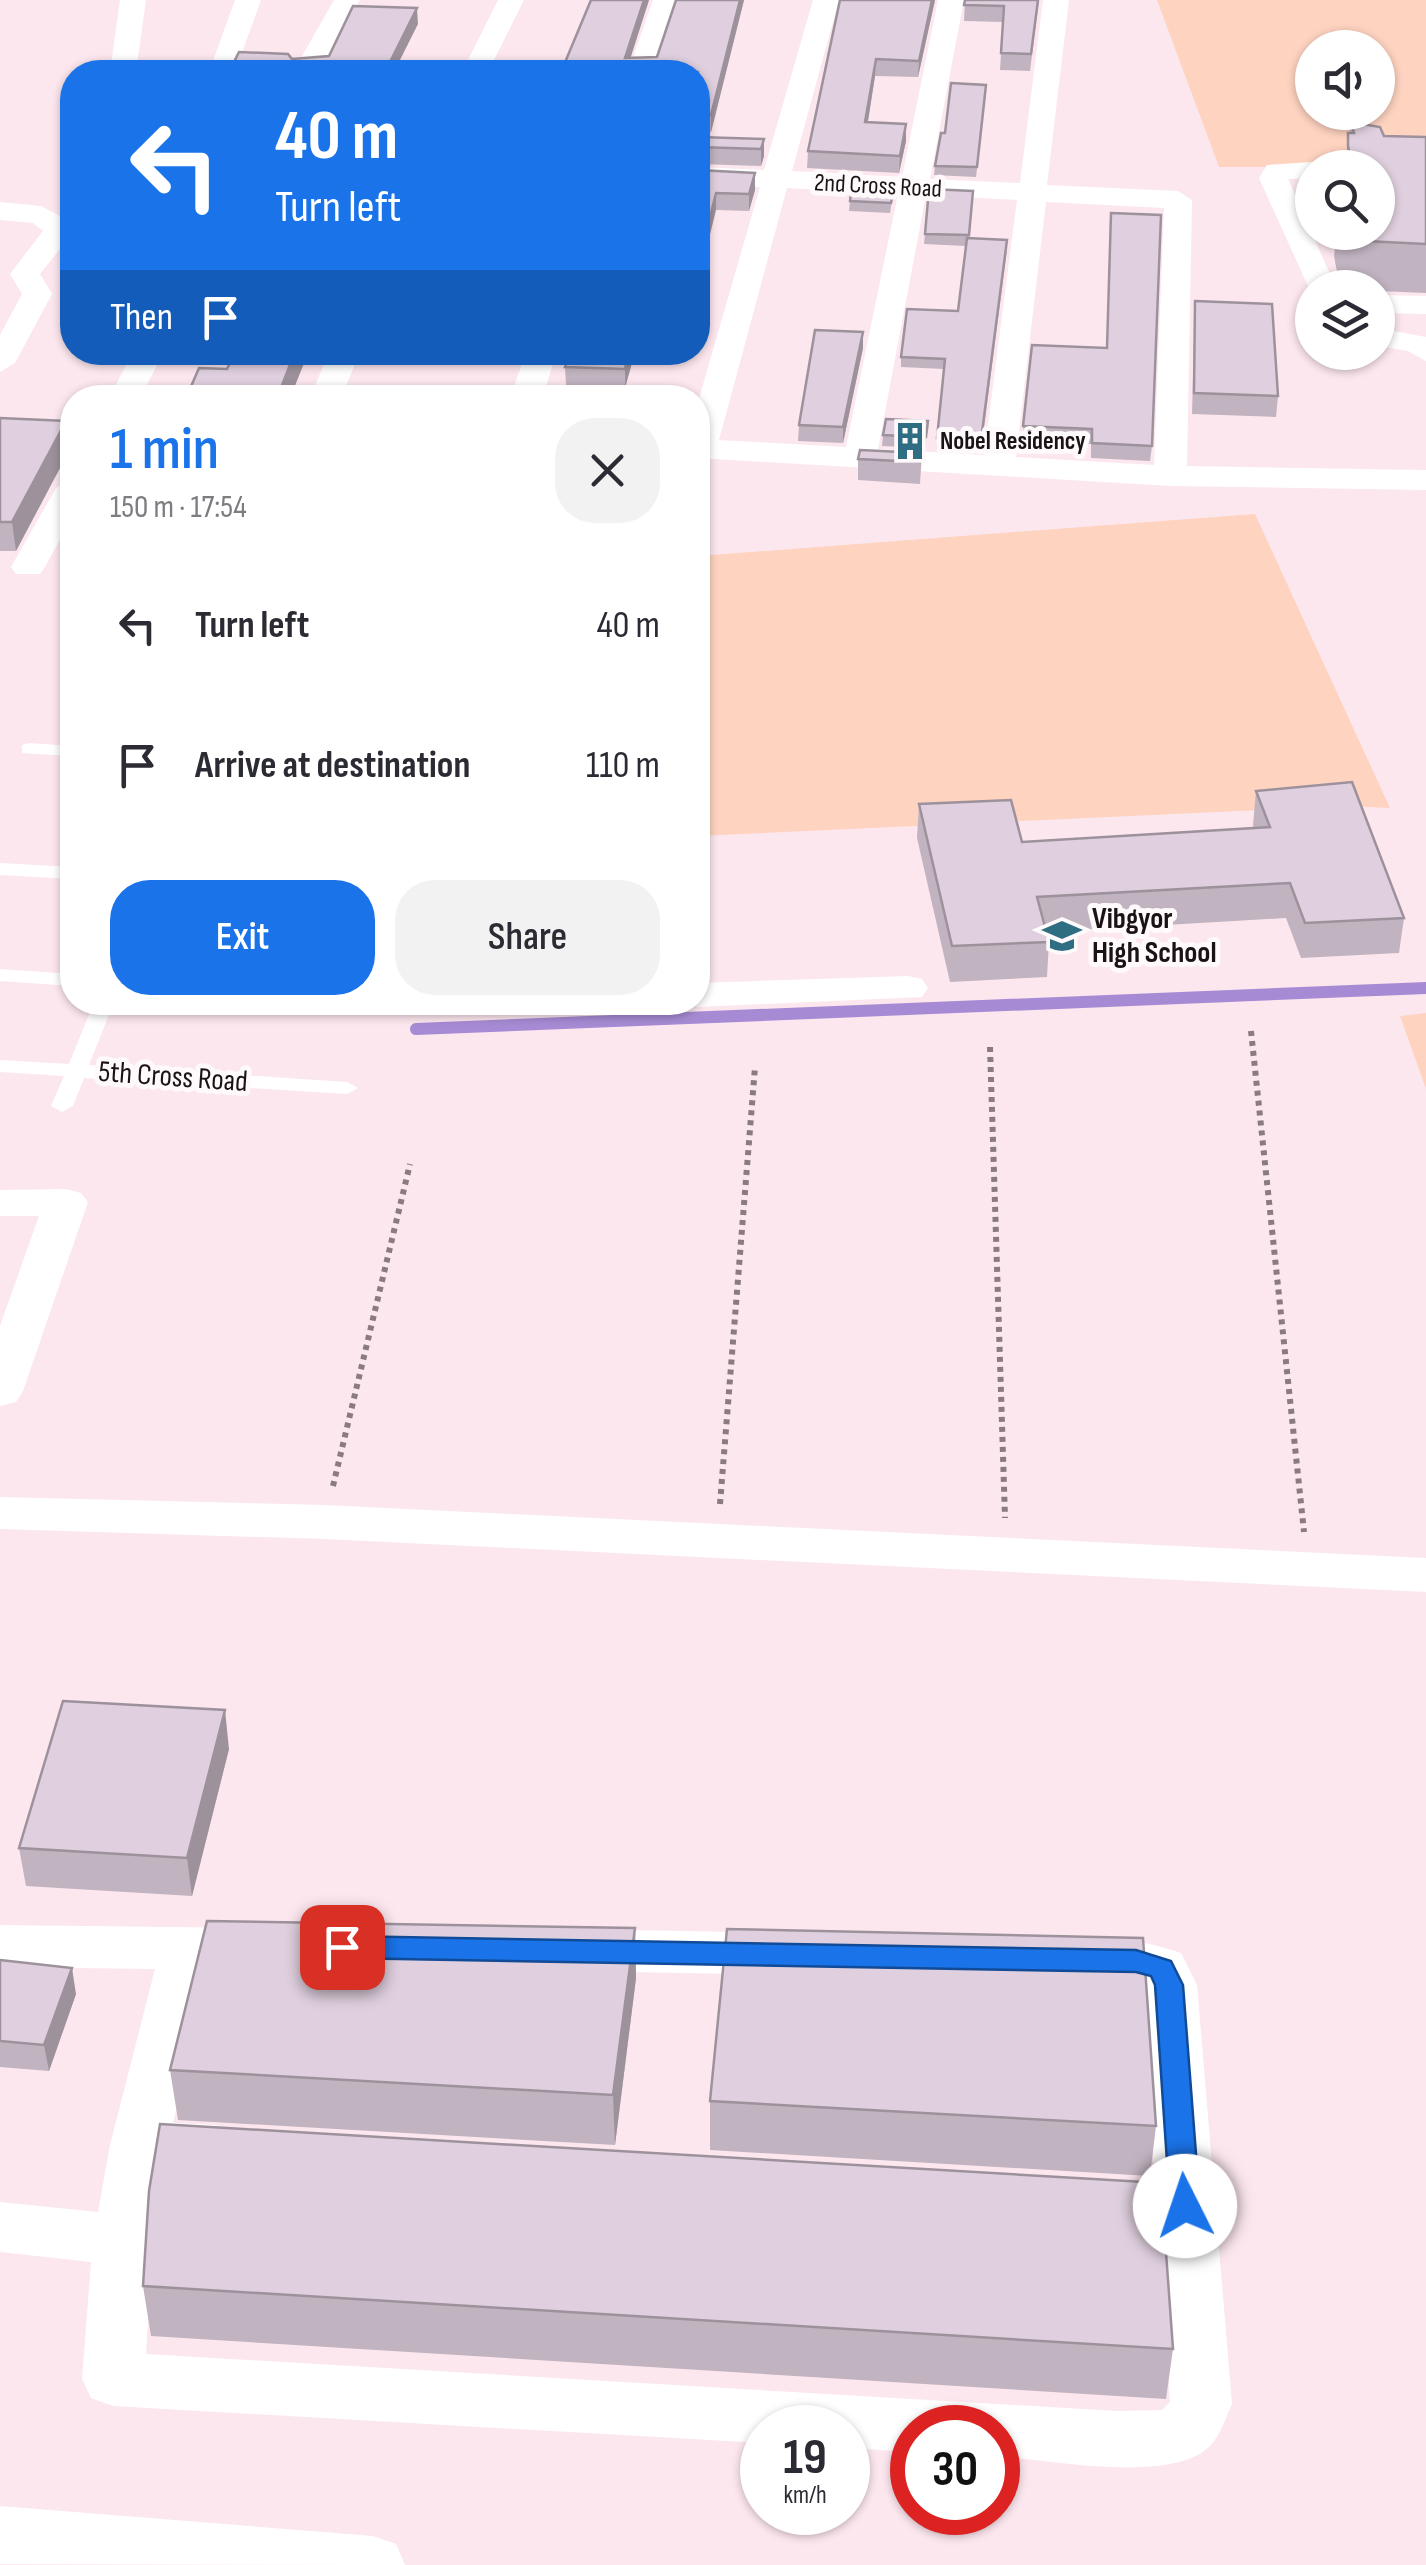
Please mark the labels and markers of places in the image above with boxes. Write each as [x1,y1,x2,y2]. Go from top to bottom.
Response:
building icon: Nobel Residency [889,420,931,462]
place label: Nobel Residency [940,426,1086,457]
place label: Vibgyor High School [1092,901,1217,971]
school or university icon: Vibgyor High School [1041,915,1083,957]
pin [300,1905,385,1990]

